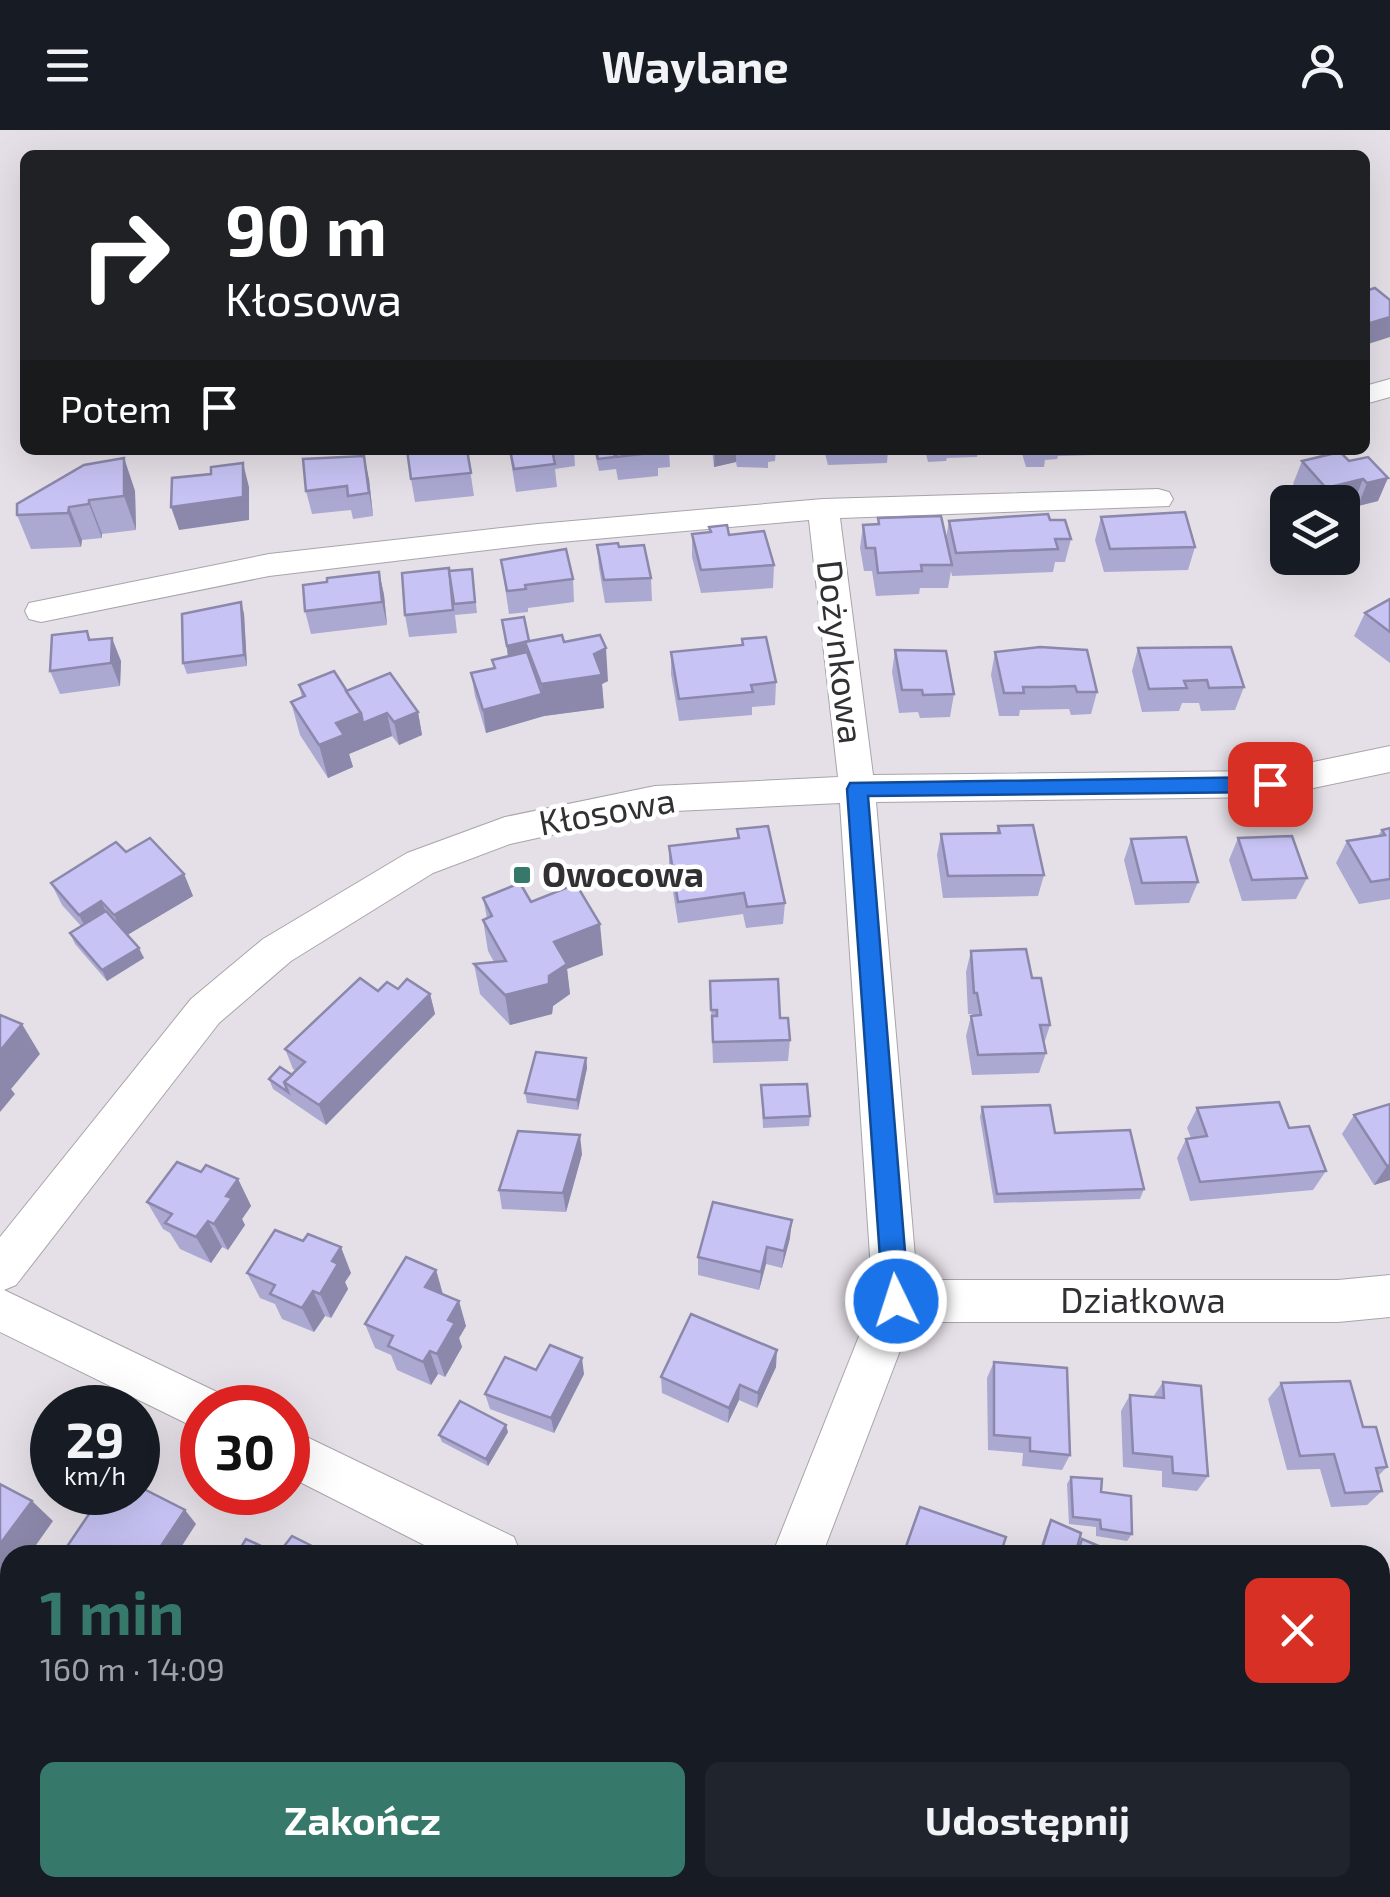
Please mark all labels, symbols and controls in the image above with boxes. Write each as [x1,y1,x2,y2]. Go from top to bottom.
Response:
icon: menu [40,38,95,93]
text: Waylane [601,38,789,92]
icon: person [1295,38,1350,93]
text: 90 m [225,186,387,270]
icon: right [60,190,190,320]
text: Kłosowa [225,271,402,325]
icon: arrive [192,380,247,435]
text: Potem [60,385,172,431]
map controls [1270,485,1360,575]
button: layers [1270,485,1360,575]
street label: Dożynkowa [810,557,874,746]
pin [1228,742,1313,827]
icon: arrive [1243,757,1298,812]
street label: Kłosowa [535,777,678,843]
place label: Owocowa [542,852,704,894]
marker: Owocowa [511,864,533,886]
position arrow [844,1249,948,1353]
street label: Działkowa [1060,1278,1226,1320]
speed limit sign: 30 [180,1385,310,1515]
text: 29 [66,1408,124,1468]
text: km/h [64,1460,126,1490]
text: 1 min [40,1575,184,1647]
button: close [1245,1578,1350,1683]
text: 160 m · 14:09 [40,1649,225,1687]
button: Zakończ [40,1762,685,1877]
button: Udostępnij [705,1762,1350,1877]

